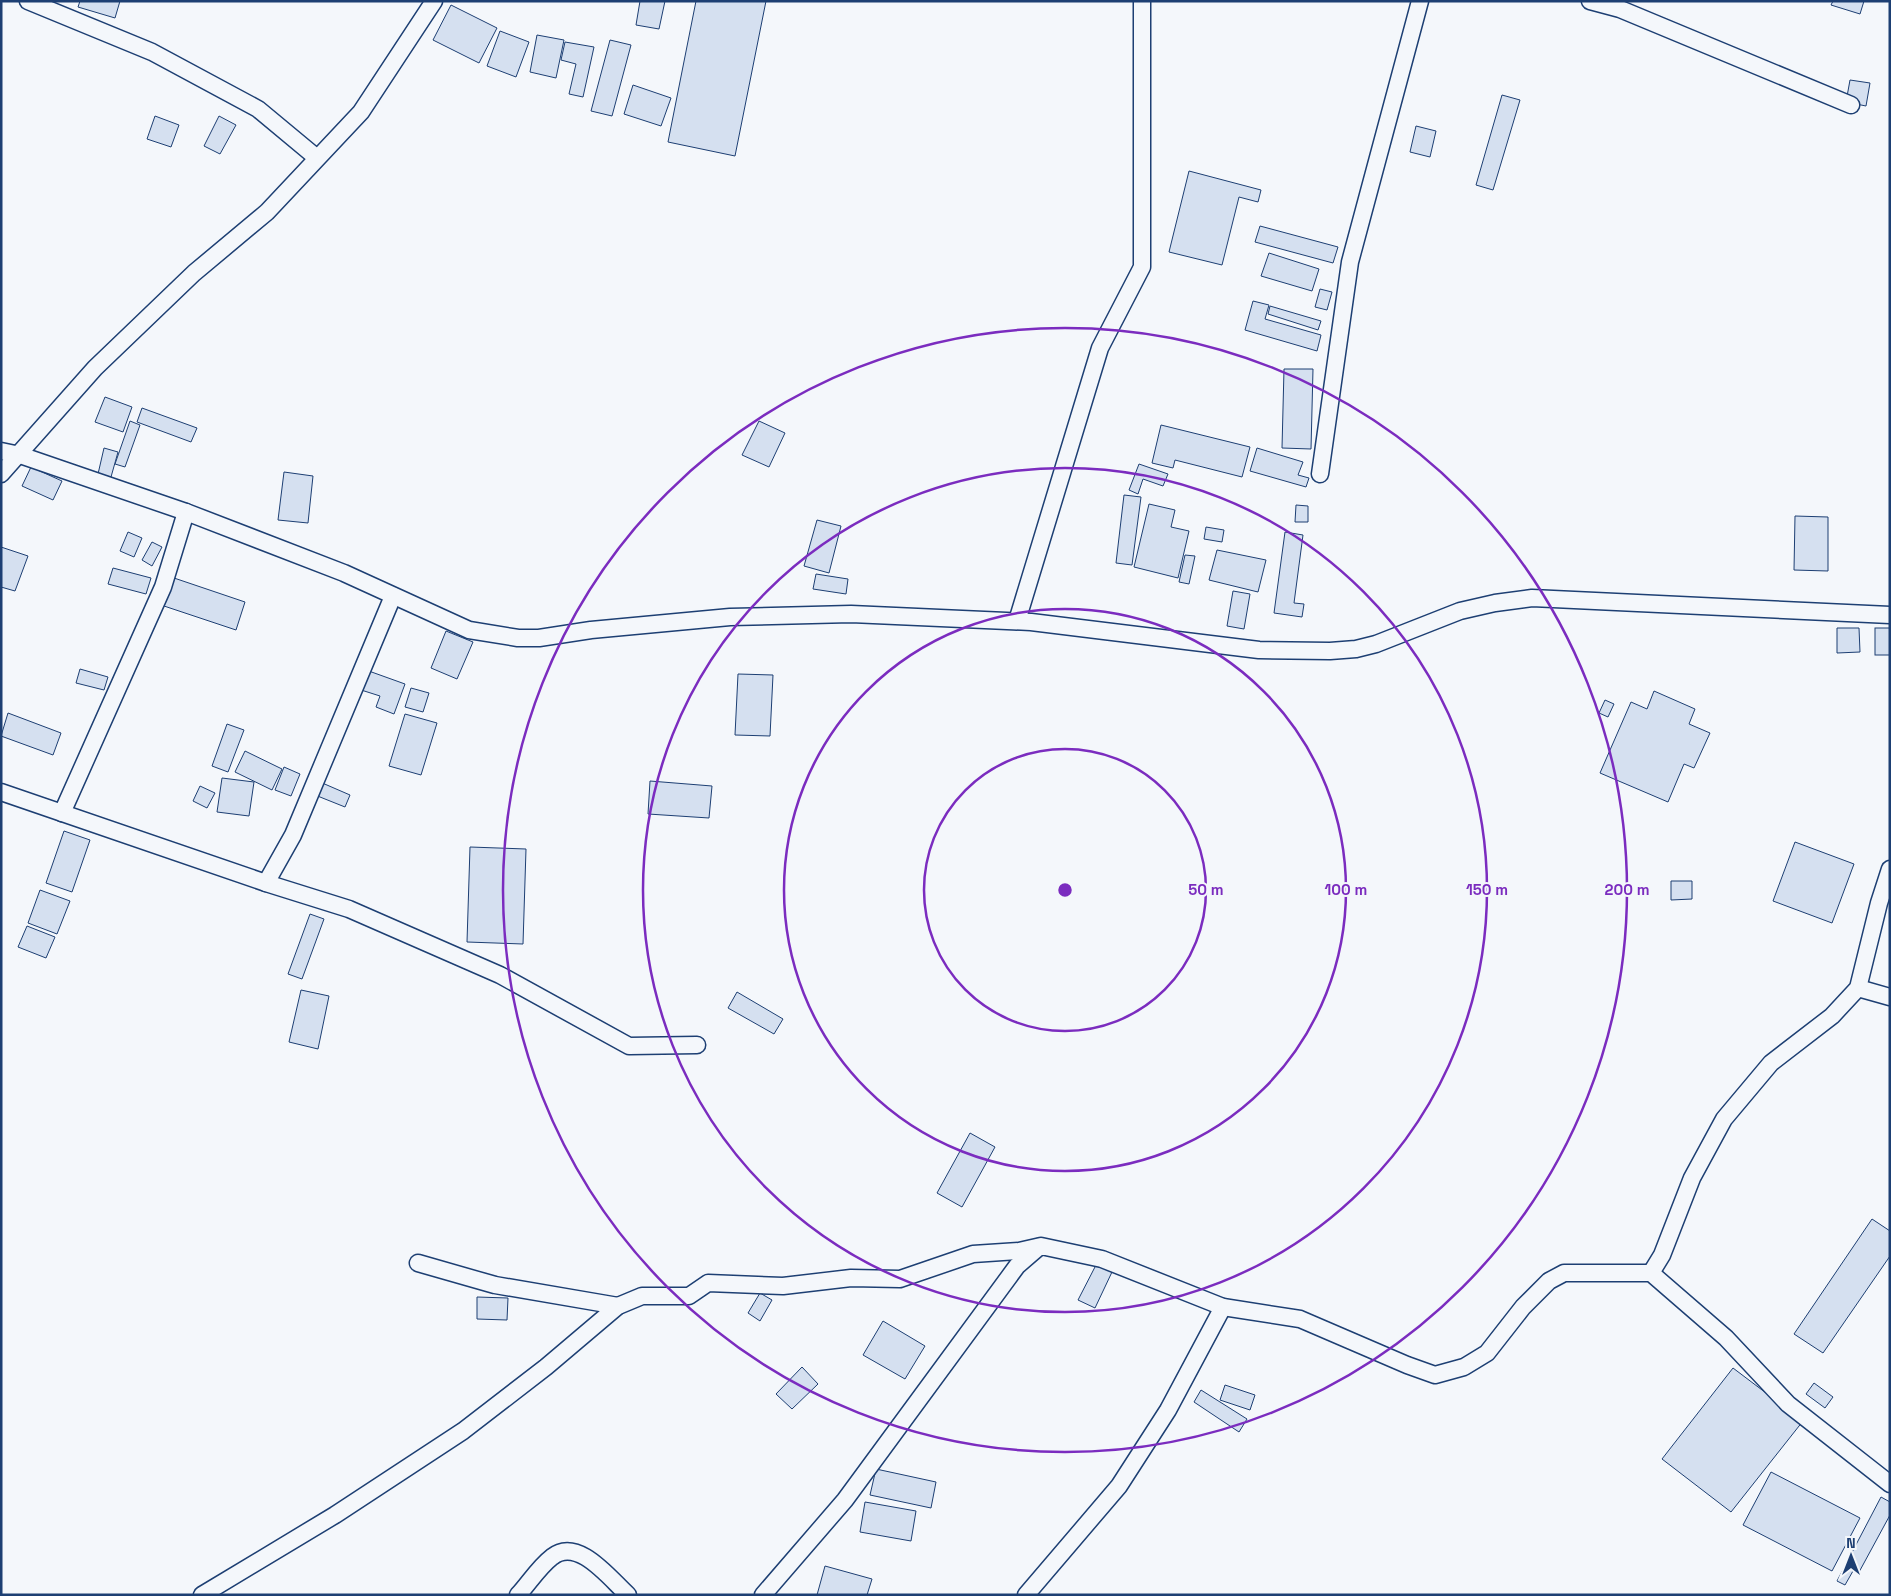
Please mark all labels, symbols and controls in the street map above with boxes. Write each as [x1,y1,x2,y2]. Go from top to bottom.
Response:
text: 50 m [1188,880,1224,899]
text: 100 m [1325,880,1367,899]
text: 150 m [1466,880,1508,899]
text: 200 m [1605,880,1649,899]
centre of rings [1056,881,1074,899]
north arrow [1826,1531,1876,1581]
text: N [1846,1534,1856,1552]

